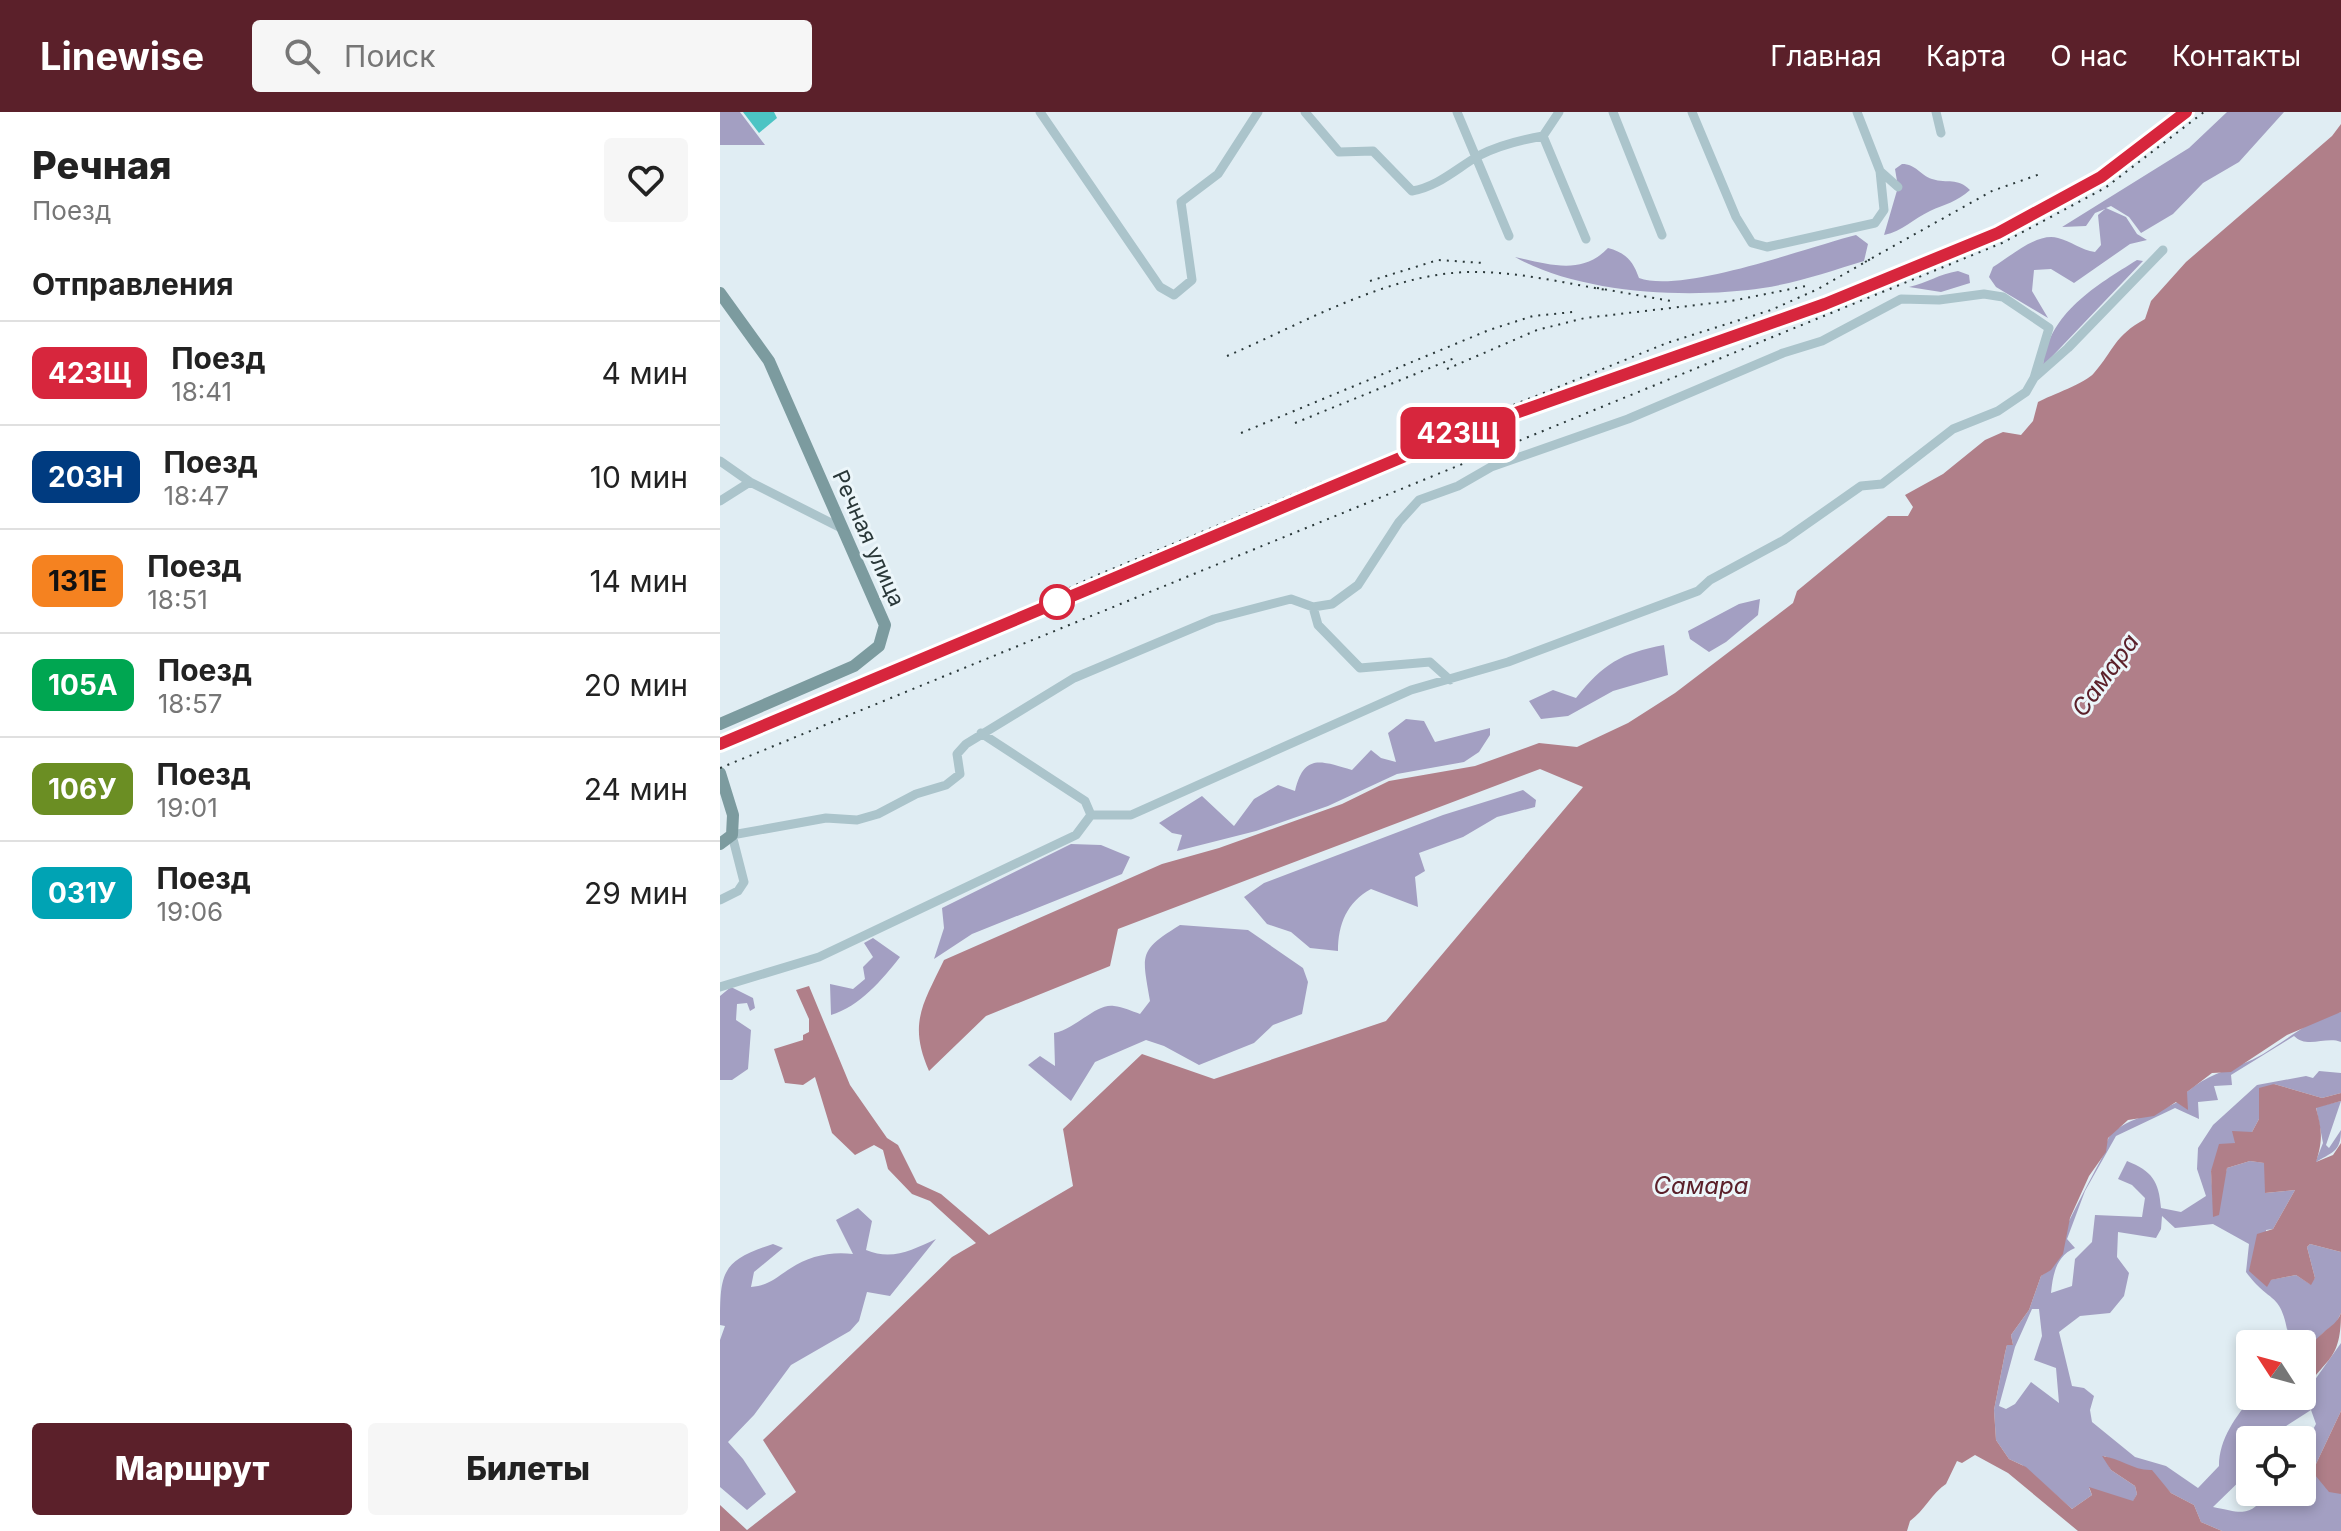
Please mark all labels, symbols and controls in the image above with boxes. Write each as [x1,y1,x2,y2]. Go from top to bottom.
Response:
search box [252,20,812,92]
text: Linewise [40,33,204,79]
icon: search [280,34,324,78]
text: Поиск [344,38,436,74]
text: Главная [1770,39,1882,73]
text: Карта [1926,39,2006,73]
text: О нас [2050,39,2128,73]
text: Контакты [2172,39,2301,73]
button: heart [604,138,688,222]
text: Речная [32,142,172,188]
text: Поезд [32,195,111,226]
text: Отправления [32,266,234,302]
text: Поезд [171,340,265,376]
text: 4 мин [602,355,688,391]
text: 423Щ [48,356,131,390]
text: 18:41 [171,376,232,407]
line badge: 423Щ [1402,407,1514,459]
text: 423Щ [1416,416,1500,450]
text: Поезд [164,444,258,480]
text: 10 мин [590,459,688,495]
text: 203Н [48,460,124,494]
street label: Речная улица [827,466,911,610]
text: 18:47 [164,480,229,511]
text: Поезд [147,548,242,584]
text: 14 мин [589,563,688,599]
text: 131Е [48,564,107,598]
text: 18:51 [147,584,208,615]
unlabelled marker [1040,585,1074,619]
water label: Самара [2065,628,2145,722]
text: Поезд [158,652,252,688]
text: 20 мин [584,667,688,703]
text: 105А [48,668,118,702]
text: 18:57 [158,688,222,719]
text: Поезд [157,756,251,792]
text: 24 мин [584,771,688,807]
text: 106У [48,772,117,806]
text: 19:01 [157,792,218,823]
text: Поезд [156,860,251,896]
text: 29 мин [584,875,688,911]
text: 031У [48,876,116,910]
text: 19:06 [156,896,223,927]
water label: Самара [1653,1171,1749,1200]
north arrow [2236,1330,2316,1410]
map controls [2236,1330,2316,1506]
button: Маршрут [32,1423,352,1515]
button: Билеты [368,1423,688,1515]
button: locate [2236,1426,2316,1506]

